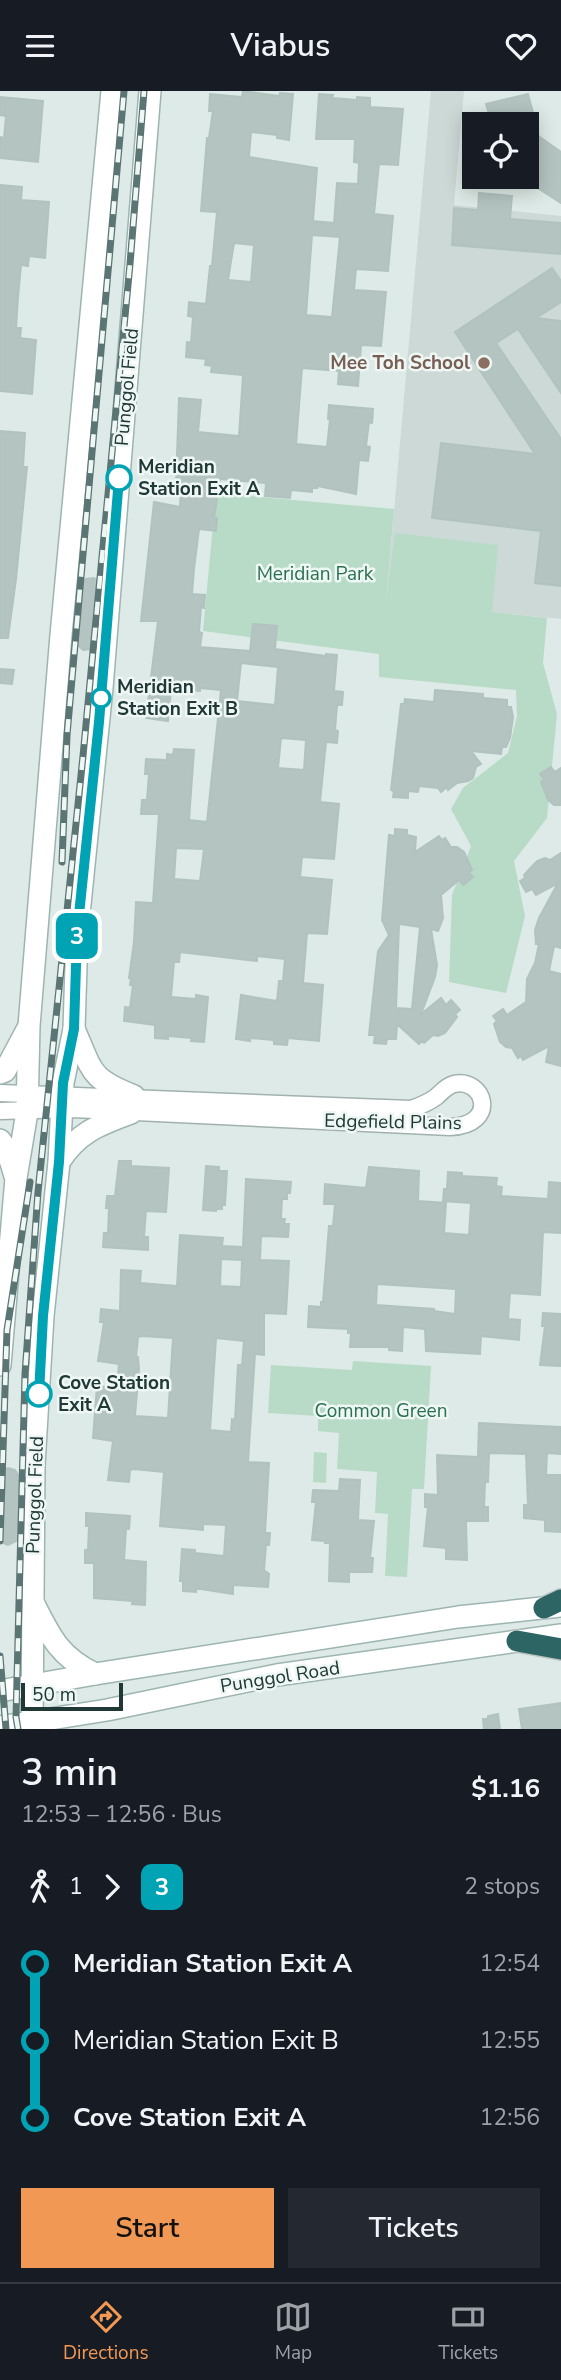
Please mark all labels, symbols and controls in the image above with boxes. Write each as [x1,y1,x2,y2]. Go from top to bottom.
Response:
text: Viabus [231,24,330,67]
icon: menu [21,27,59,65]
icon: heart [502,27,540,65]
map controls [462,112,539,189]
button: locate [462,112,539,189]
street label: Punggol Field [109,327,145,447]
place label: Mee Toh School [330,350,470,376]
marker: Mee Toh School [476,355,492,371]
place label: Meridian Station Exit A [138,454,261,502]
marker: Meridian Station Exit A [106,465,132,491]
park label: Meridian Park [257,561,374,587]
place label: Meridian Station Exit B [117,674,238,722]
marker: Meridian Station Exit B [91,688,111,708]
line badge: 3 [54,913,100,959]
text: 3 [70,920,84,952]
street label: Edgefield Plains [324,1108,462,1136]
place label: Cove Station Exit A [58,1370,170,1418]
marker: Cove Station Exit A [26,1381,52,1407]
park label: Common Green [315,1398,447,1424]
street label: Punggol Field [20,1435,50,1555]
street label: Punggol Road [218,1655,342,1699]
scale bar [21,1680,122,1712]
text: 50 m [32,1682,76,1708]
text: 3 min [21,1747,118,1798]
text: $1.16 [471,1771,540,1806]
text: 12:53 – 12:56 · Bus [21,1799,222,1830]
icon: walk [21,1868,59,1906]
icon: forward [93,1868,131,1906]
text: 1 [69,1871,83,1902]
text: 3 [155,1871,169,1903]
text: 2 stops [464,1871,540,1902]
text: Meridian Station Exit A [73,1946,352,1981]
text: 12:54 [480,1948,540,1979]
text: Meridian Station Exit B [73,2023,339,2058]
text: 12:55 [480,2025,540,2056]
text: Cove Station Exit A [73,2100,306,2135]
text: 12:56 [480,2102,540,2133]
button: Start [21,2188,274,2268]
button: Tickets [288,2188,540,2268]
tab: Directions [63,2298,149,2366]
tab: Map [274,2298,312,2366]
tab: Tickets [438,2298,498,2366]

